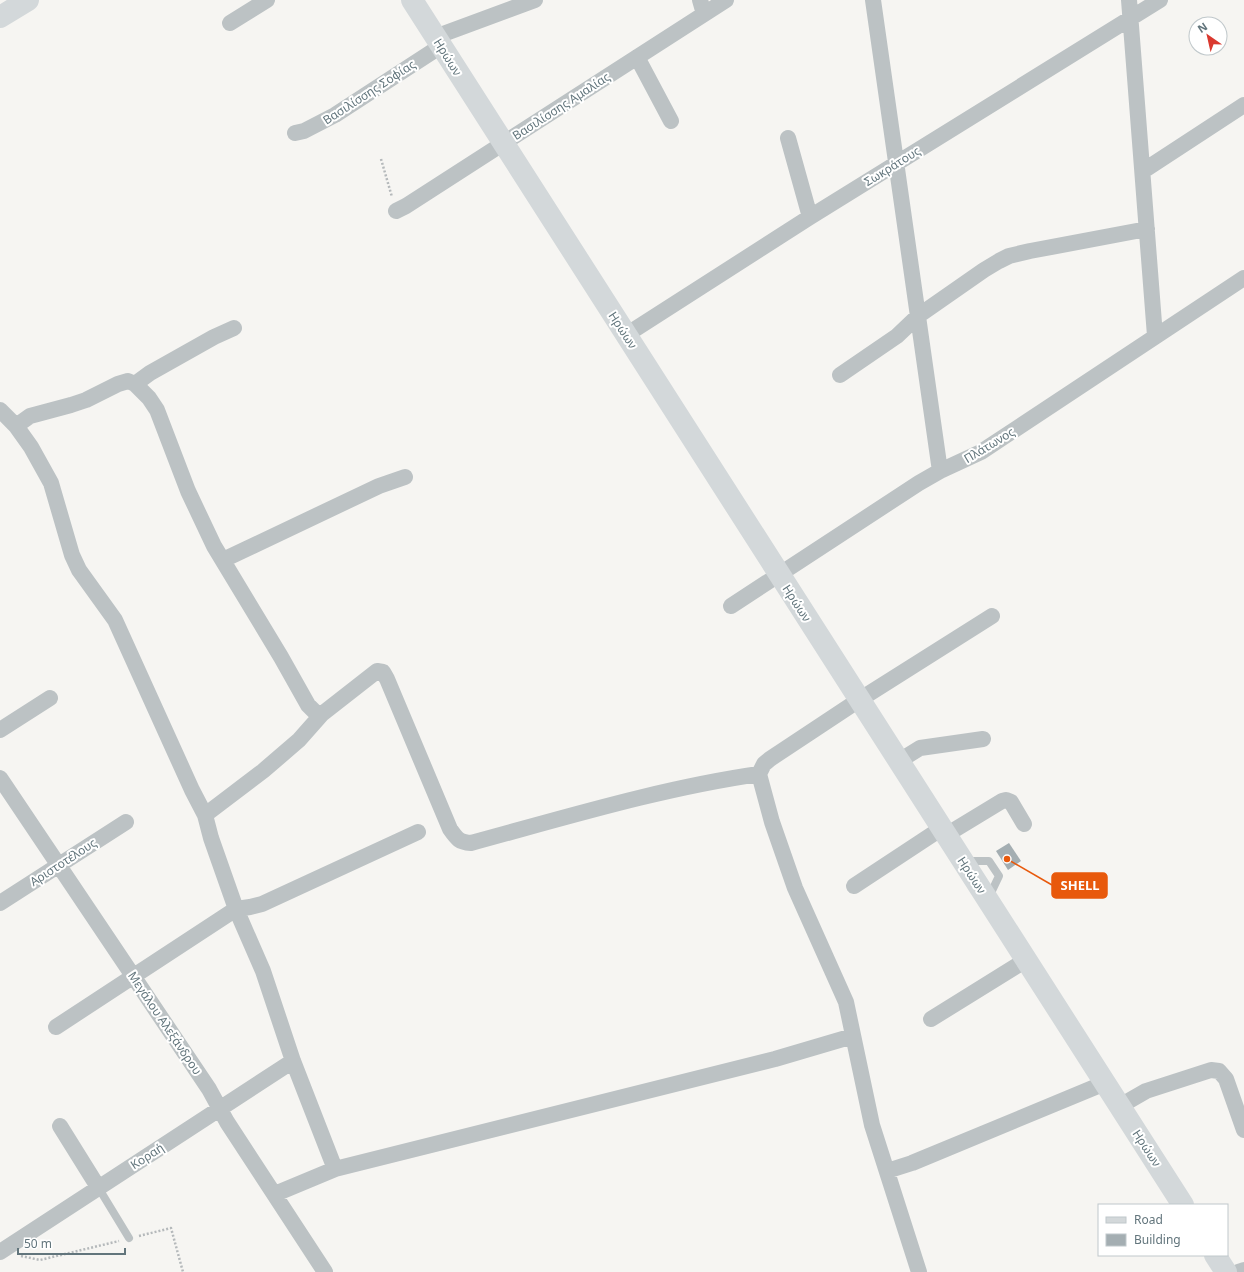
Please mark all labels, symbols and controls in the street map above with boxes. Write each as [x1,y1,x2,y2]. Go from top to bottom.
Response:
north arrow [1188,16,1228,56]
text: N [1194,19,1210,36]
street label: Ηρώων [430,35,466,79]
street label: Βασιλίσσης Σοφίας [319,56,419,128]
street label: Βασιλίσσης Αμαλίας [509,68,613,144]
street label: Σωκράτους [861,142,923,190]
street label: Ηρώων [605,308,641,352]
street label: Πλάτωνος [960,423,1018,467]
street label: Ηρώων [779,581,815,625]
street label: Αριστοτέλους [26,834,100,890]
street label: Ηρώων [954,853,990,897]
callout: SHELL [1052,873,1107,898]
text: SHELL [1061,876,1099,894]
street label: Μεγάλου Αλεξάνδρου [124,968,206,1078]
street label: Ηρώων [1129,1126,1165,1170]
street label: Κοραή [127,1139,167,1173]
legend [1098,1204,1228,1256]
text: Road [1134,1211,1163,1228]
scale bar [18,1230,125,1256]
text: Building [1134,1231,1181,1248]
text: 50 m [24,1235,52,1252]

